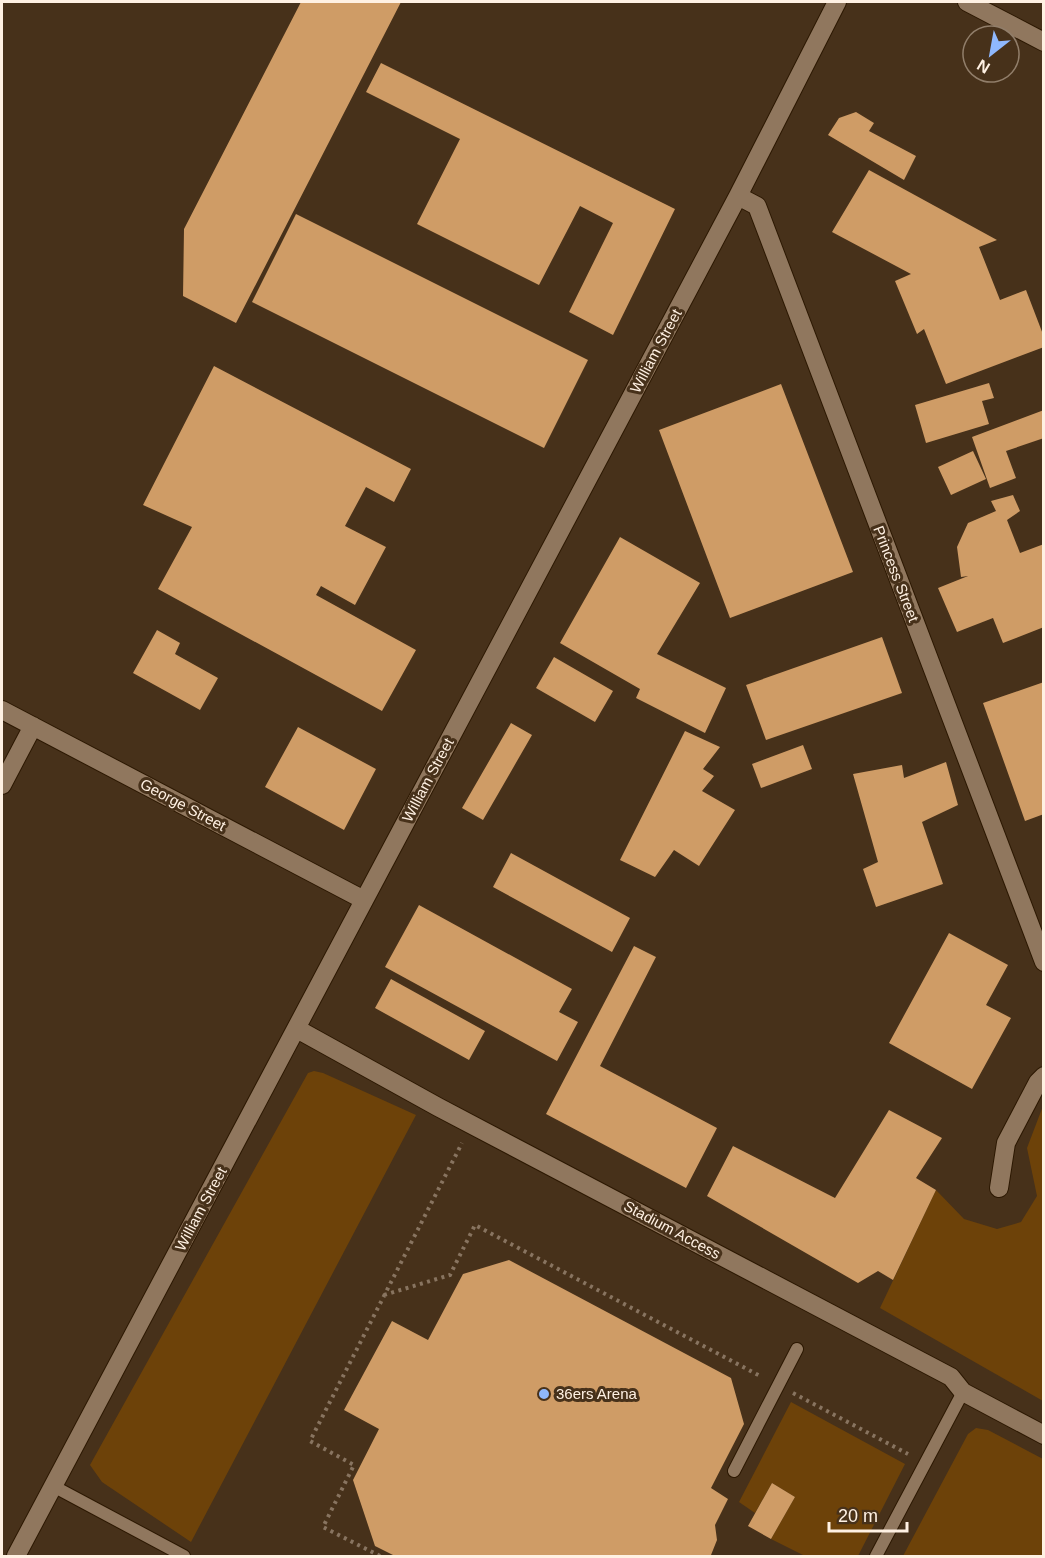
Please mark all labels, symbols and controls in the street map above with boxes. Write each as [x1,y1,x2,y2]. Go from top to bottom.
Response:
north arrow [961,24,1021,84]
text: N [974,56,993,77]
street label: William Street [626,305,685,396]
street label: Princess Street [870,523,923,625]
street label: William Street [398,734,457,825]
street label: George Street [138,775,230,835]
street label: William Street [171,1163,230,1254]
street label: Stadium Access [621,1197,723,1262]
place label: 36ers Arena [556,1385,638,1402]
marker: 36ers Arena [537,1387,551,1401]
scale bar [829,1495,907,1533]
text: 20 m [838,1506,878,1526]

